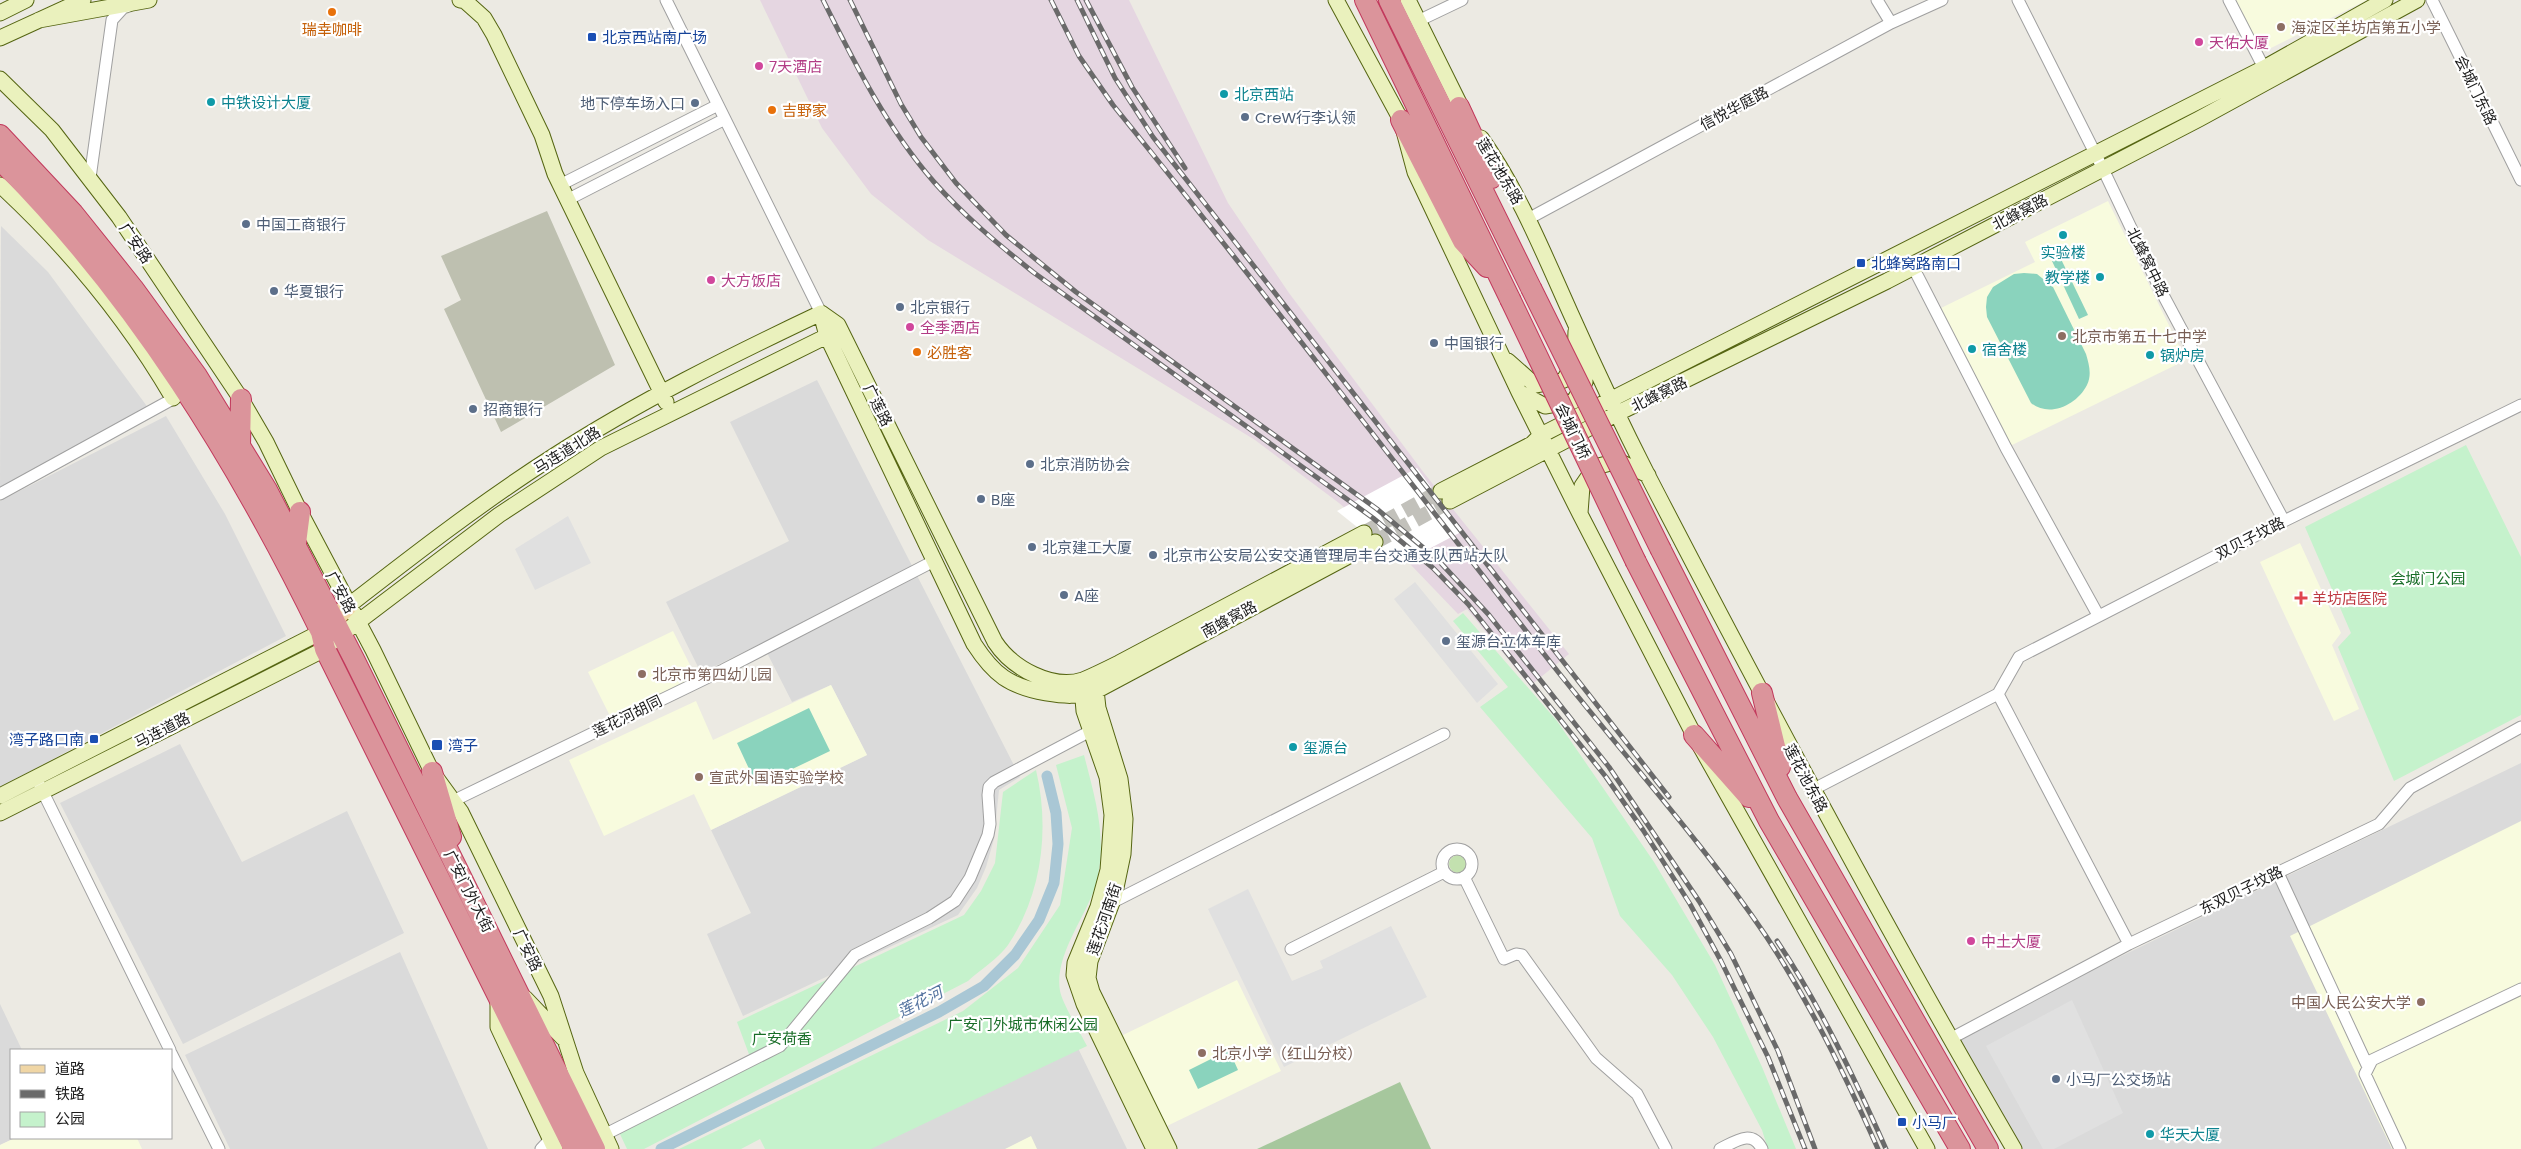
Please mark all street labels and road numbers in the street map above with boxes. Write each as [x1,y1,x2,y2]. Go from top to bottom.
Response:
street label: 会城门东路 [2450,52,2502,128]
street label: 信悦华庭路 [1696,81,1772,135]
street label: 莲花池东路 [1472,133,1528,209]
street label: 北蜂窝路 [1988,189,2052,235]
street label: 广安路 [115,218,157,268]
street label: 北蜂窝中路 [2122,224,2174,300]
street label: 北蜂窝路 [1627,371,1691,417]
street label: 广莲路 [858,380,898,430]
street label: 会城门桥 [1550,399,1596,463]
street label: 马连道北路 [530,421,604,479]
street label: 双贝子坟路 [2212,512,2288,564]
street label: 广安路 [321,567,361,617]
street label: 南蜂窝路 [1198,596,1260,642]
street label: 莲花河胡同 [589,690,665,742]
street label: 马连道路 [130,707,194,753]
street label: 莲花池东路 [1779,740,1833,816]
street label: 广安门外大街 [439,846,499,936]
street label: 东双贝子坟路 [2196,861,2286,919]
street label: 莲花河南街 [1082,880,1126,958]
street label: 广安路 [509,925,547,975]

